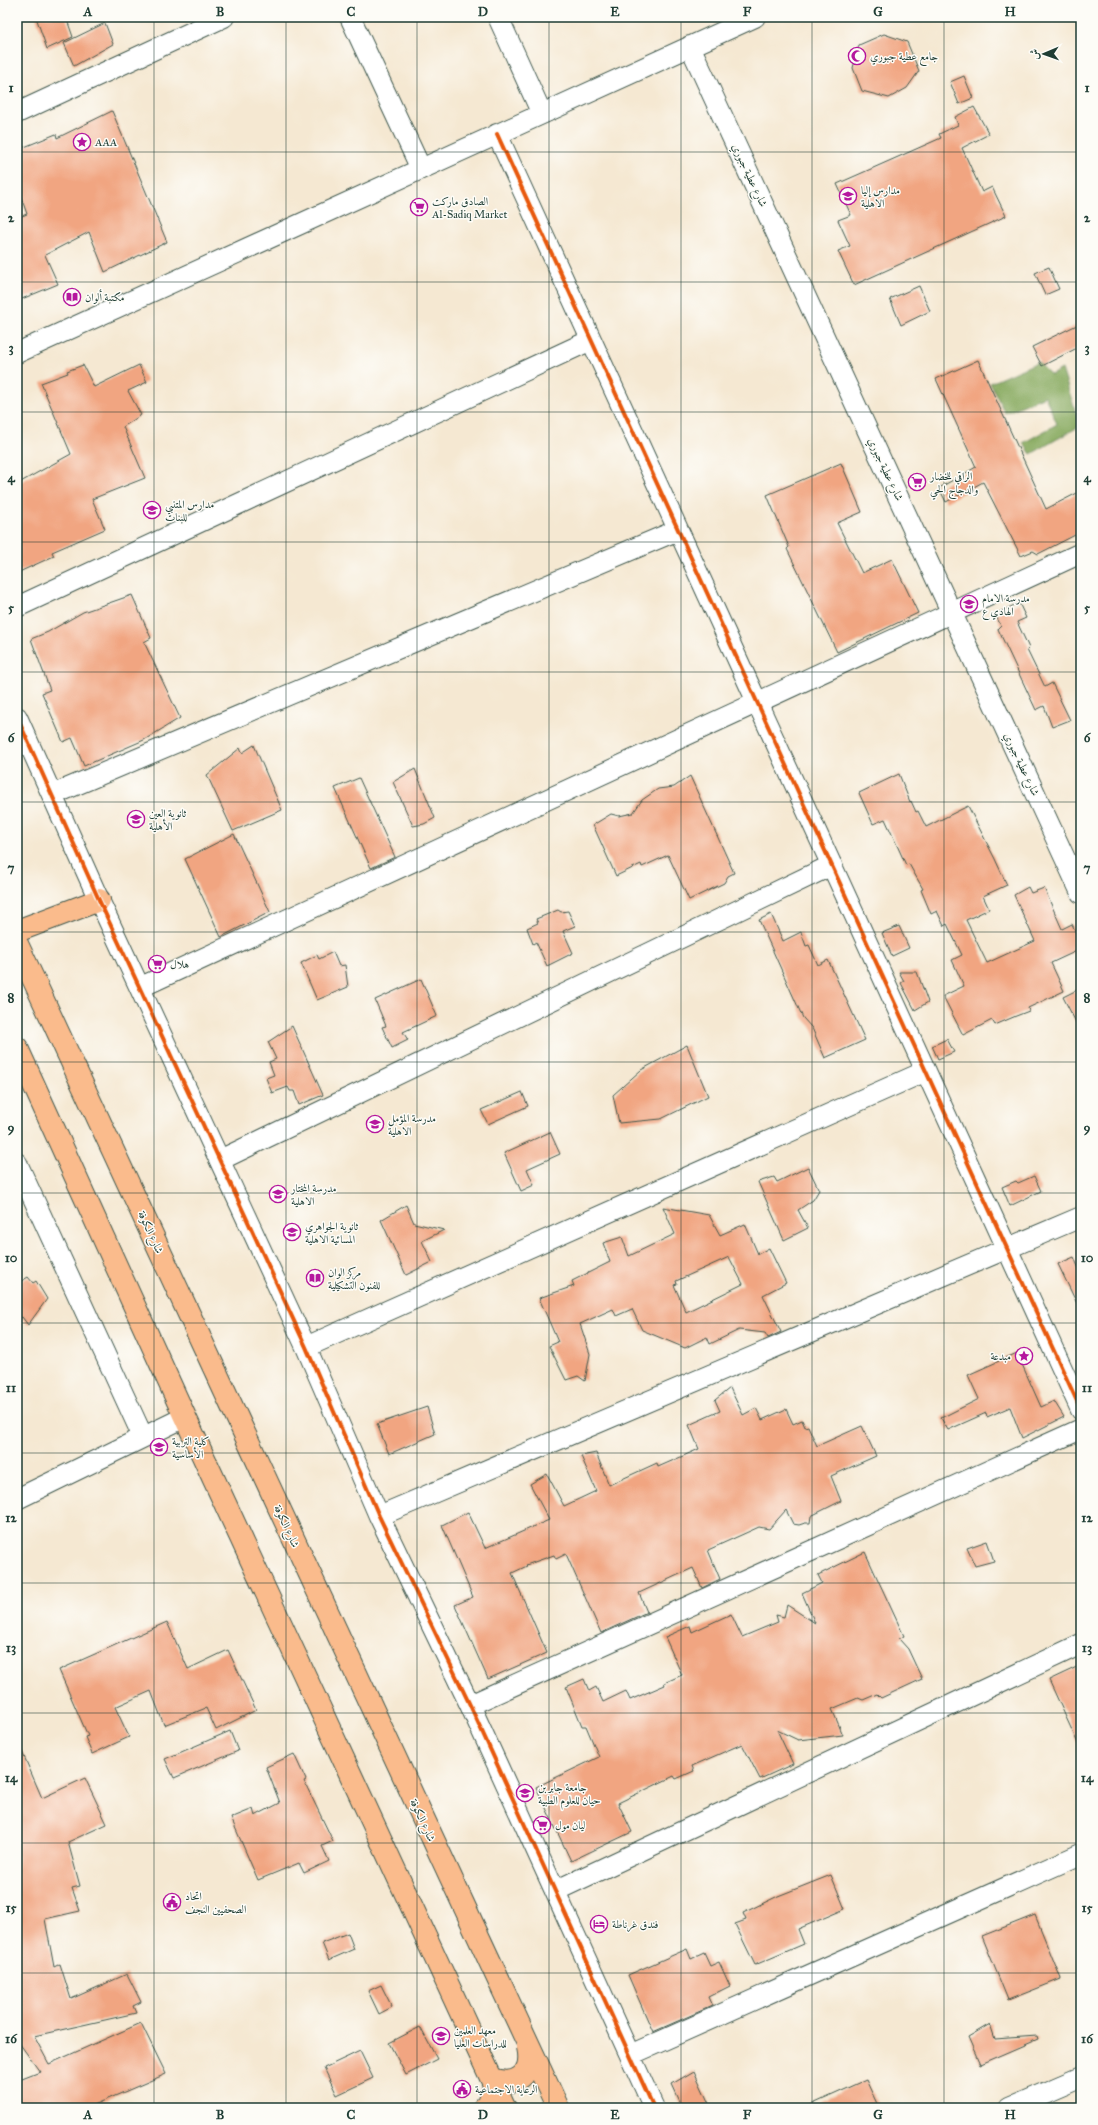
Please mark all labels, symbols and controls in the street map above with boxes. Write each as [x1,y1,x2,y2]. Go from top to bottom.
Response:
text: A [83,4,93,20]
text: B [216,4,225,20]
text: C [347,4,356,20]
text: D [478,4,488,20]
text: E [610,4,620,20]
text: F [743,4,752,20]
text: G [873,4,883,20]
text: H [1004,4,1016,20]
north arrow [1024,34,1064,74]
mosque icon: جامع عطية جبوري [847,46,867,66]
text: ش [1028,49,1041,60]
place label: جامع عطية جبوري [870,50,939,66]
text: 1 [8,80,14,96]
text: 1 [1084,80,1090,96]
place icon: AAA [72,132,92,152]
place label: AAA [94,136,118,149]
street label: شارع عطية جبوري [726,141,770,210]
place label: مدارس إليا الاهلية [861,184,900,210]
school or university icon: مدارس إليا الاهلية [838,186,858,206]
place label: الصادق ماركت Al-Sadiq Market [431,195,508,222]
supermarket icon: الصادق ماركت Al-Sadiq Market [409,197,429,217]
text: 2 [8,210,15,226]
text: 2 [1084,210,1091,226]
library icon: مكتبة ألوان [62,287,82,307]
place label: مكتبة ألوان [85,289,125,304]
text: 3 [8,340,14,356]
text: 3 [1084,340,1090,356]
street label: شارع عطية جبوري [862,435,906,504]
text: 4 [7,470,15,486]
place label: الراقي للخضار والدجاج الحي [929,470,978,500]
text: 4 [1083,470,1091,486]
supermarket icon: الراقي للخضار والدجاج الحي [907,472,927,492]
place label: مدارس المتنبي للبنات [165,498,214,524]
school or university icon: مدارس المتنبي للبنات [142,500,162,520]
place label: مدرسة الامام الهادي ع [982,592,1030,621]
school or university icon: مدرسة الامام الهادي ع [959,594,979,614]
text: 5 [8,600,15,616]
text: 5 [1084,600,1091,616]
text: 6 [8,730,16,746]
street label: شارع عطية جبوري [998,730,1042,799]
text: 6 [1084,730,1092,746]
place label: ثانوية العين الأهلية [149,807,187,833]
school or university icon: ثانوية العين الأهلية [126,809,146,829]
text: 7 [8,860,15,876]
text: 7 [1084,860,1091,876]
supermarket icon: هلال [147,954,167,974]
place label: هلال [170,958,189,971]
text: 8 [8,990,15,1006]
text: 8 [1084,990,1091,1006]
place label: مدرسة المؤمل الاهلية [388,1112,436,1138]
school or university icon: مدرسة المؤمل الاهلية [365,1114,385,1134]
text: 9 [8,1120,15,1136]
text: 9 [1084,1120,1091,1136]
place label: مدرسة المختار الاهلية [290,1182,337,1208]
school or university icon: مدرسة المختار الاهلية [268,1184,288,1204]
street label: شارع الكوفة [132,1209,166,1257]
place label: ثانوية الجواهري المسائية الاهلية [305,1220,359,1246]
school or university icon: ثانوية الجواهري المسائية الاهلية [282,1222,302,1242]
text: 10 [5,1250,18,1266]
text: 10 [1081,1250,1094,1266]
place label: مركز الوان للفنون التشكيلية [328,1266,380,1292]
library icon: مركز الوان للفنون التشكيلية [305,1268,325,1288]
place icon: مبدعة [1014,1346,1034,1366]
place label: مبدعة [990,1350,1011,1363]
text: 11 [6,1380,16,1396]
text: 11 [1082,1380,1092,1396]
place label: كلية التربية الأساسية [172,1435,210,1461]
school or university icon: كلية التربية الأساسية [149,1437,169,1457]
street label: شارع الكوفة [268,1503,302,1551]
text: 12 [5,1510,17,1526]
text: 12 [1081,1510,1093,1526]
text: 13 [6,1640,16,1656]
text: 13 [1082,1640,1092,1656]
text: 14 [5,1770,18,1786]
text: 14 [1081,1770,1094,1786]
place label: جامعة جابر بن حيان للعلوم الطبية [538,1781,601,1810]
school or university icon: جامعة جابر بن حيان للعلوم الطبية [515,1783,535,1803]
street label: شارع الكوفة [404,1797,438,1845]
supermarket icon: ليان مول [532,1815,552,1835]
place label: ليان مول [555,1819,586,1832]
place label: اتحاد الصحفيين النجف [185,1890,246,1916]
public building icon: اتحاد الصحفيين النجف [162,1892,182,1912]
text: 15 [5,1900,17,1916]
text: 15 [1081,1900,1093,1916]
hotel icon: فندق غرناطة [589,1914,609,1934]
place label: فندق غرناطة [612,1918,659,1932]
place label: معهد العلمين للدراسات العليا [454,2024,507,2050]
school or university icon: معهد العلمين للدراسات العليا [431,2026,451,2046]
text: 16 [5,2031,18,2047]
text: 16 [1081,2031,1094,2047]
public building icon: الرعاية الاجتماعية [452,2079,472,2099]
place label: الرعاية الاجتماعية [475,2083,537,2096]
text: A [83,2107,93,2123]
text: B [216,2107,225,2123]
text: C [347,2107,356,2123]
text: D [478,2107,488,2123]
text: E [610,2107,620,2123]
text: F [743,2107,752,2123]
text: G [873,2107,883,2123]
text: H [1004,2107,1016,2123]

